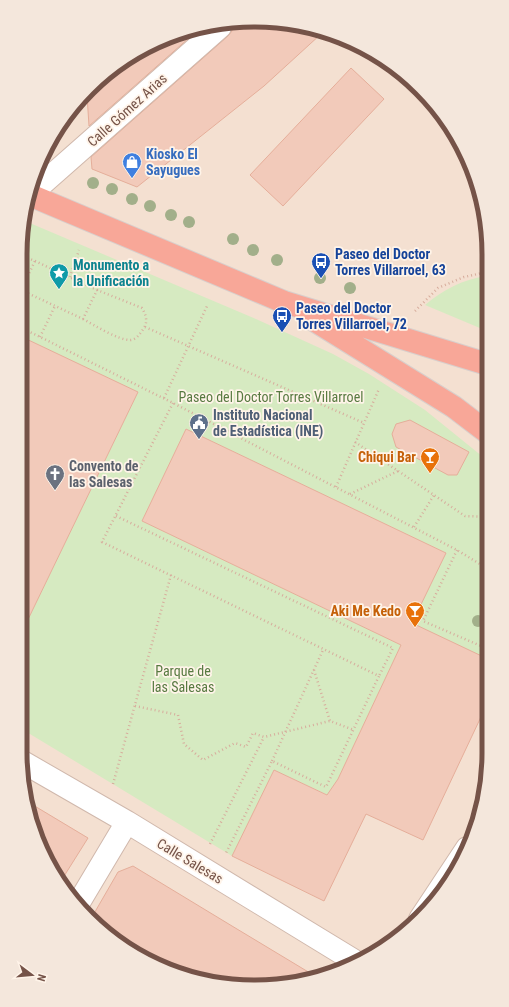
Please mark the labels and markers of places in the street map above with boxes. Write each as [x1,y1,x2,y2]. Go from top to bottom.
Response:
place label: Kiosko El Sayugues [146,146,200,178]
shop icon: Kiosko El Sayugues [121,151,143,179]
place label: Paseo del Doctor Torres Villarroel, 63 [335,246,446,278]
bus stop icon: Paseo del Doctor Torres Villarroel, 63 [310,251,332,279]
place label: Monumento a la Unificación [73,257,150,289]
place icon: Monumento a la Unificación [48,262,70,290]
place label: Paseo del Doctor Torres Villarroel, 72 [296,300,407,332]
bus stop icon: Paseo del Doctor Torres Villarroel, 72 [271,305,293,333]
place label: Instituto Nacional de Estadística (INE) [213,407,323,440]
public building icon: Instituto Nacional de Estadística (INE) [188,412,210,440]
bar icon: Chiqui Bar [419,446,441,474]
place label: Chiqui Bar [358,449,416,465]
place label: Convento de las Salesas [69,458,139,490]
church icon: Convento de las Salesas [44,463,66,491]
bar icon: Aki Me Kedo [404,600,426,628]
place label: Aki Me Kedo [330,603,401,619]

